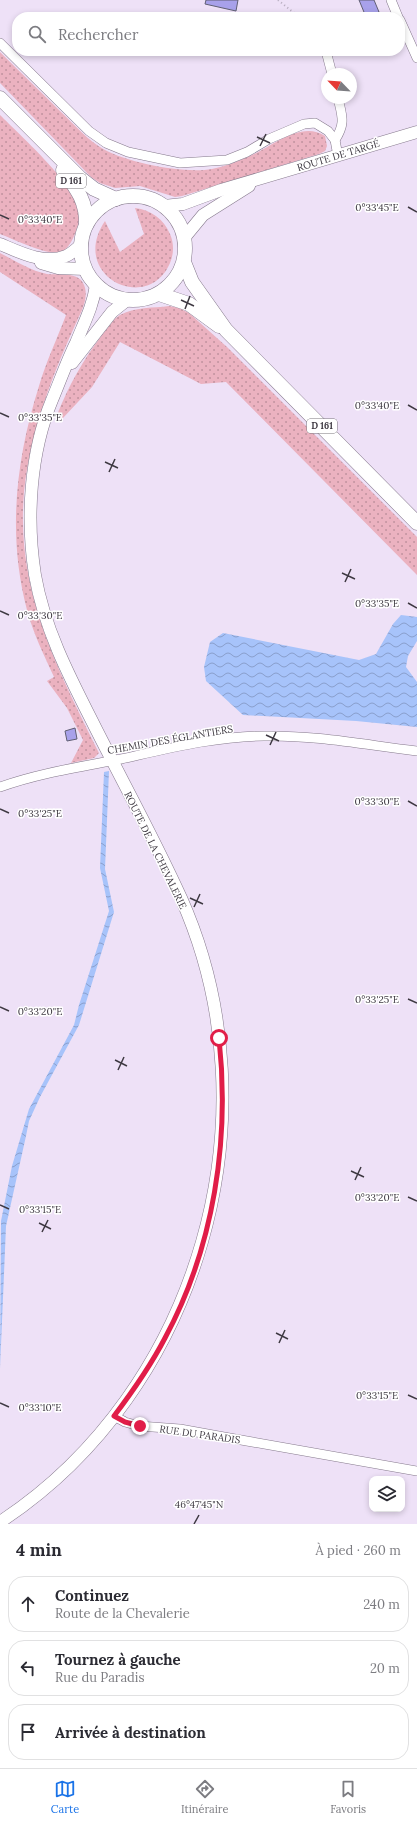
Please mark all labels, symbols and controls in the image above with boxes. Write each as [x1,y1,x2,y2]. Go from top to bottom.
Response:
search box [12,12,405,56]
icon: search [26,23,48,45]
text: Rechercher [58,25,138,44]
north arrow [321,68,357,104]
street label: ROUTE DE TARGÉ [295,137,381,174]
road number: D 161 [56,174,86,188]
text: 0°33'45"E [355,201,399,214]
text: 0°33'40"E [18,213,62,226]
text: 0°33'40"E [355,399,399,412]
text: 0°33'35"E [18,411,62,424]
road number: D 161 [307,419,337,433]
text: 0°33'35"E [355,597,399,610]
text: 0°33'30"E [18,609,62,622]
street label: CHEMIN DES ÉGLANTIERS [106,722,234,757]
street label: ROUTE DE LA CHEVALERIE [121,789,190,911]
text: 0°33'30"E [355,795,399,808]
text: 0°33'25"E [18,807,62,820]
text: 0°33'25"E [355,993,399,1006]
text: 0°33'20"E [18,1005,62,1018]
route start [210,1029,228,1047]
text: 0°33'20"E [355,1191,399,1204]
text: 0°33'15"E [19,1203,61,1216]
text: 0°33'15"E [356,1389,398,1402]
text: 0°33'10"E [18,1401,62,1414]
route end [131,1417,149,1435]
street label: RUE DU PARADIS [159,1422,242,1447]
map controls [369,1476,405,1512]
button: layers [369,1476,405,1512]
text: 46°47'45"N [175,1498,224,1511]
text: 4 min [16,1539,62,1561]
text: À pied · 260 m [316,1542,401,1559]
text: Continuez [55,1586,129,1605]
icon: ahead [17,1593,39,1615]
text: 240 m [363,1596,400,1613]
text: Route de la Chevalerie [55,1605,190,1622]
text: Tournez à gauche [55,1650,181,1669]
icon: left [17,1657,39,1679]
text: 20 m [370,1660,400,1677]
text: Rue du Paradis [55,1669,145,1686]
icon: arrive [17,1721,39,1743]
text: Arrivée à destination [55,1723,206,1742]
tab: Carte [51,1778,79,1816]
tab: Itinéraire [181,1778,228,1816]
tab: Favoris [330,1778,366,1816]

